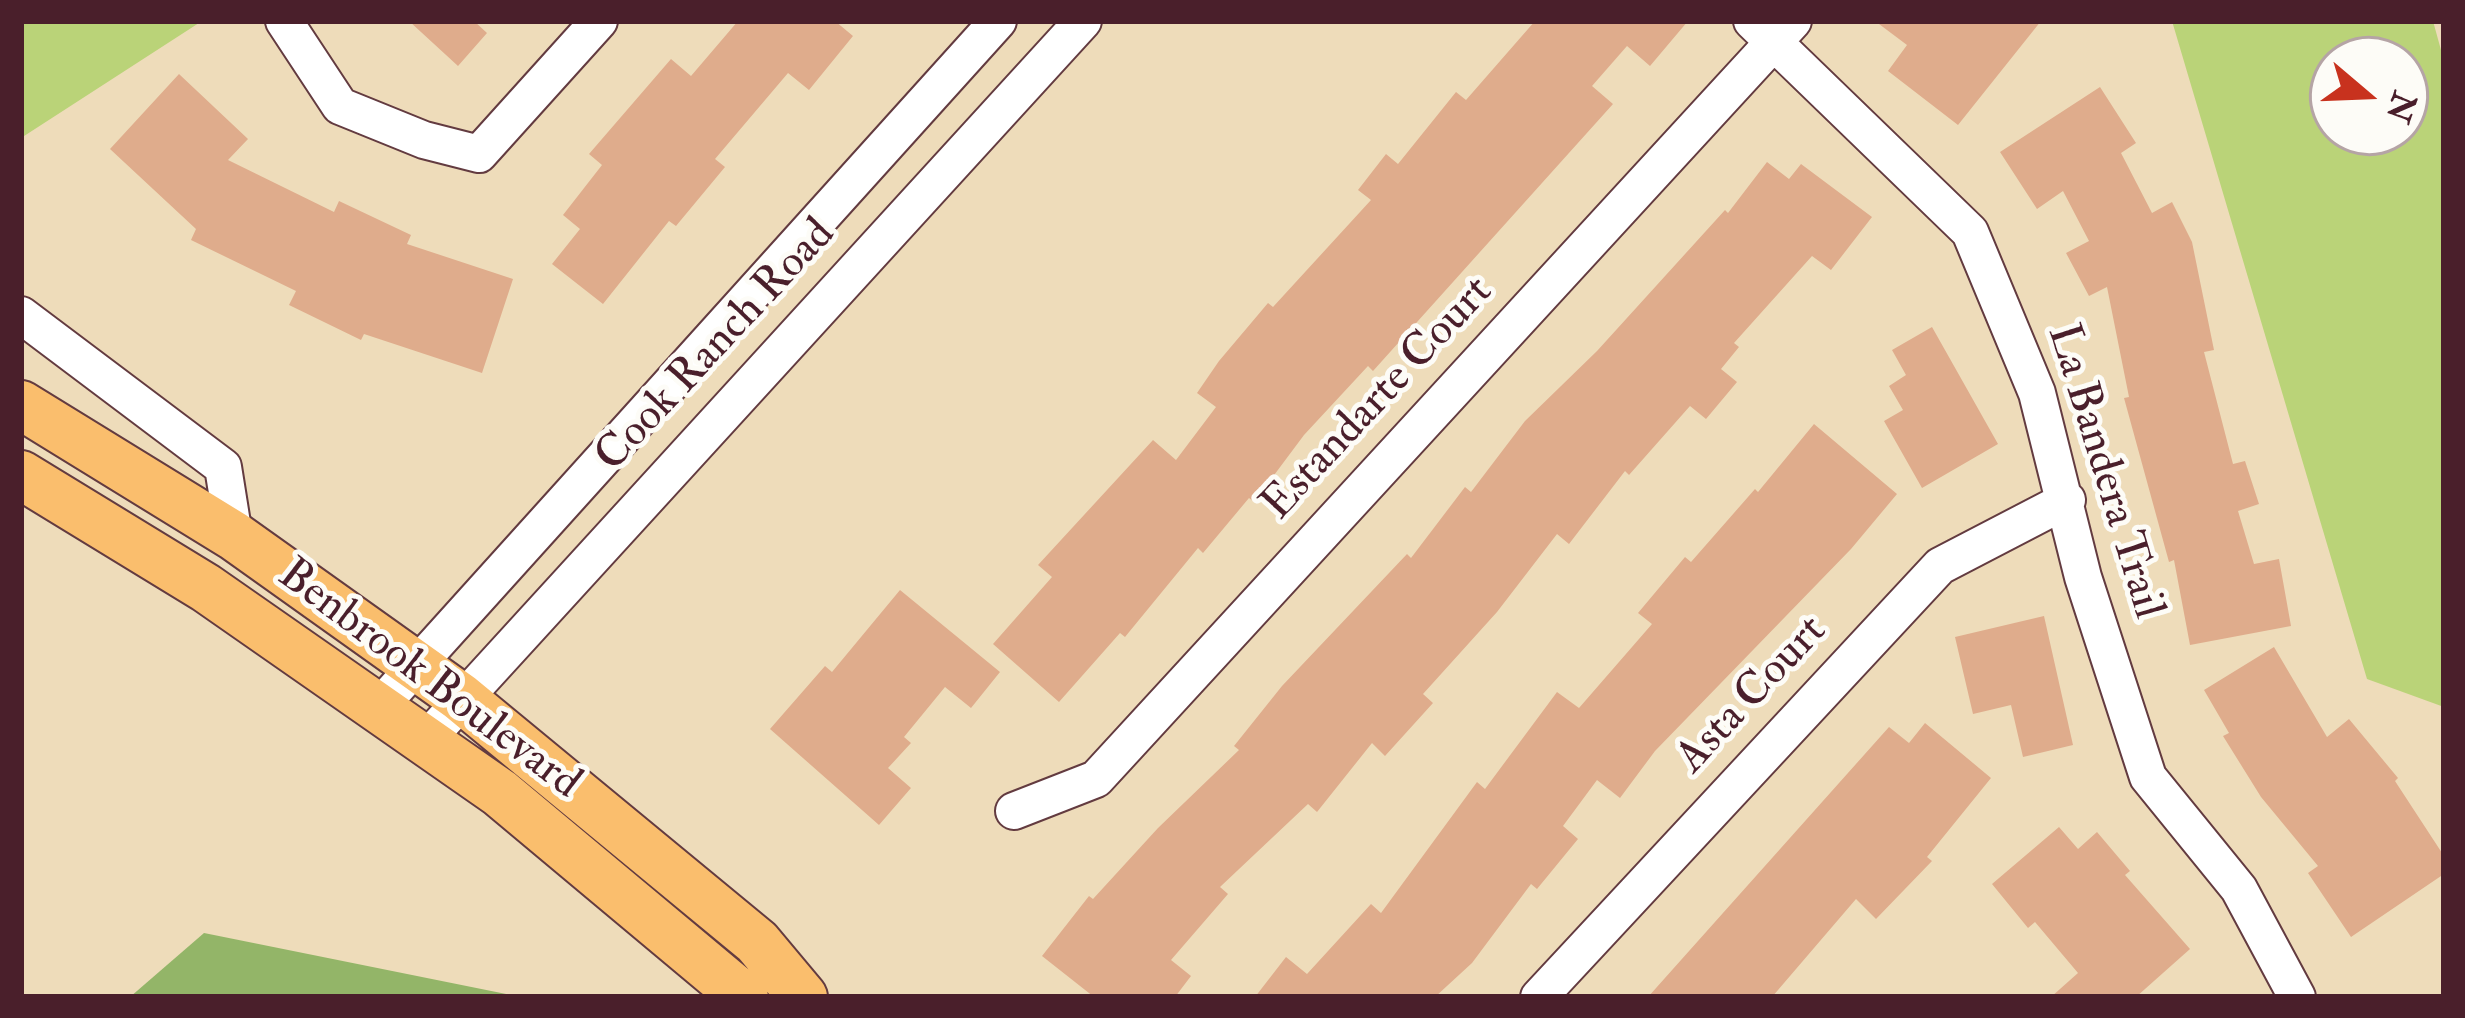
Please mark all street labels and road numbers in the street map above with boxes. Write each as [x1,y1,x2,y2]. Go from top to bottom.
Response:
street label: Cook Ranch Road [586,209,848,485]
street label: Estandarte Court [1252,267,1506,533]
street label: La Bandera Trail [2033,318,2173,626]
street label: Benbrook Boulevard [266,550,590,812]
street label: Asta Court [1666,606,1840,786]

